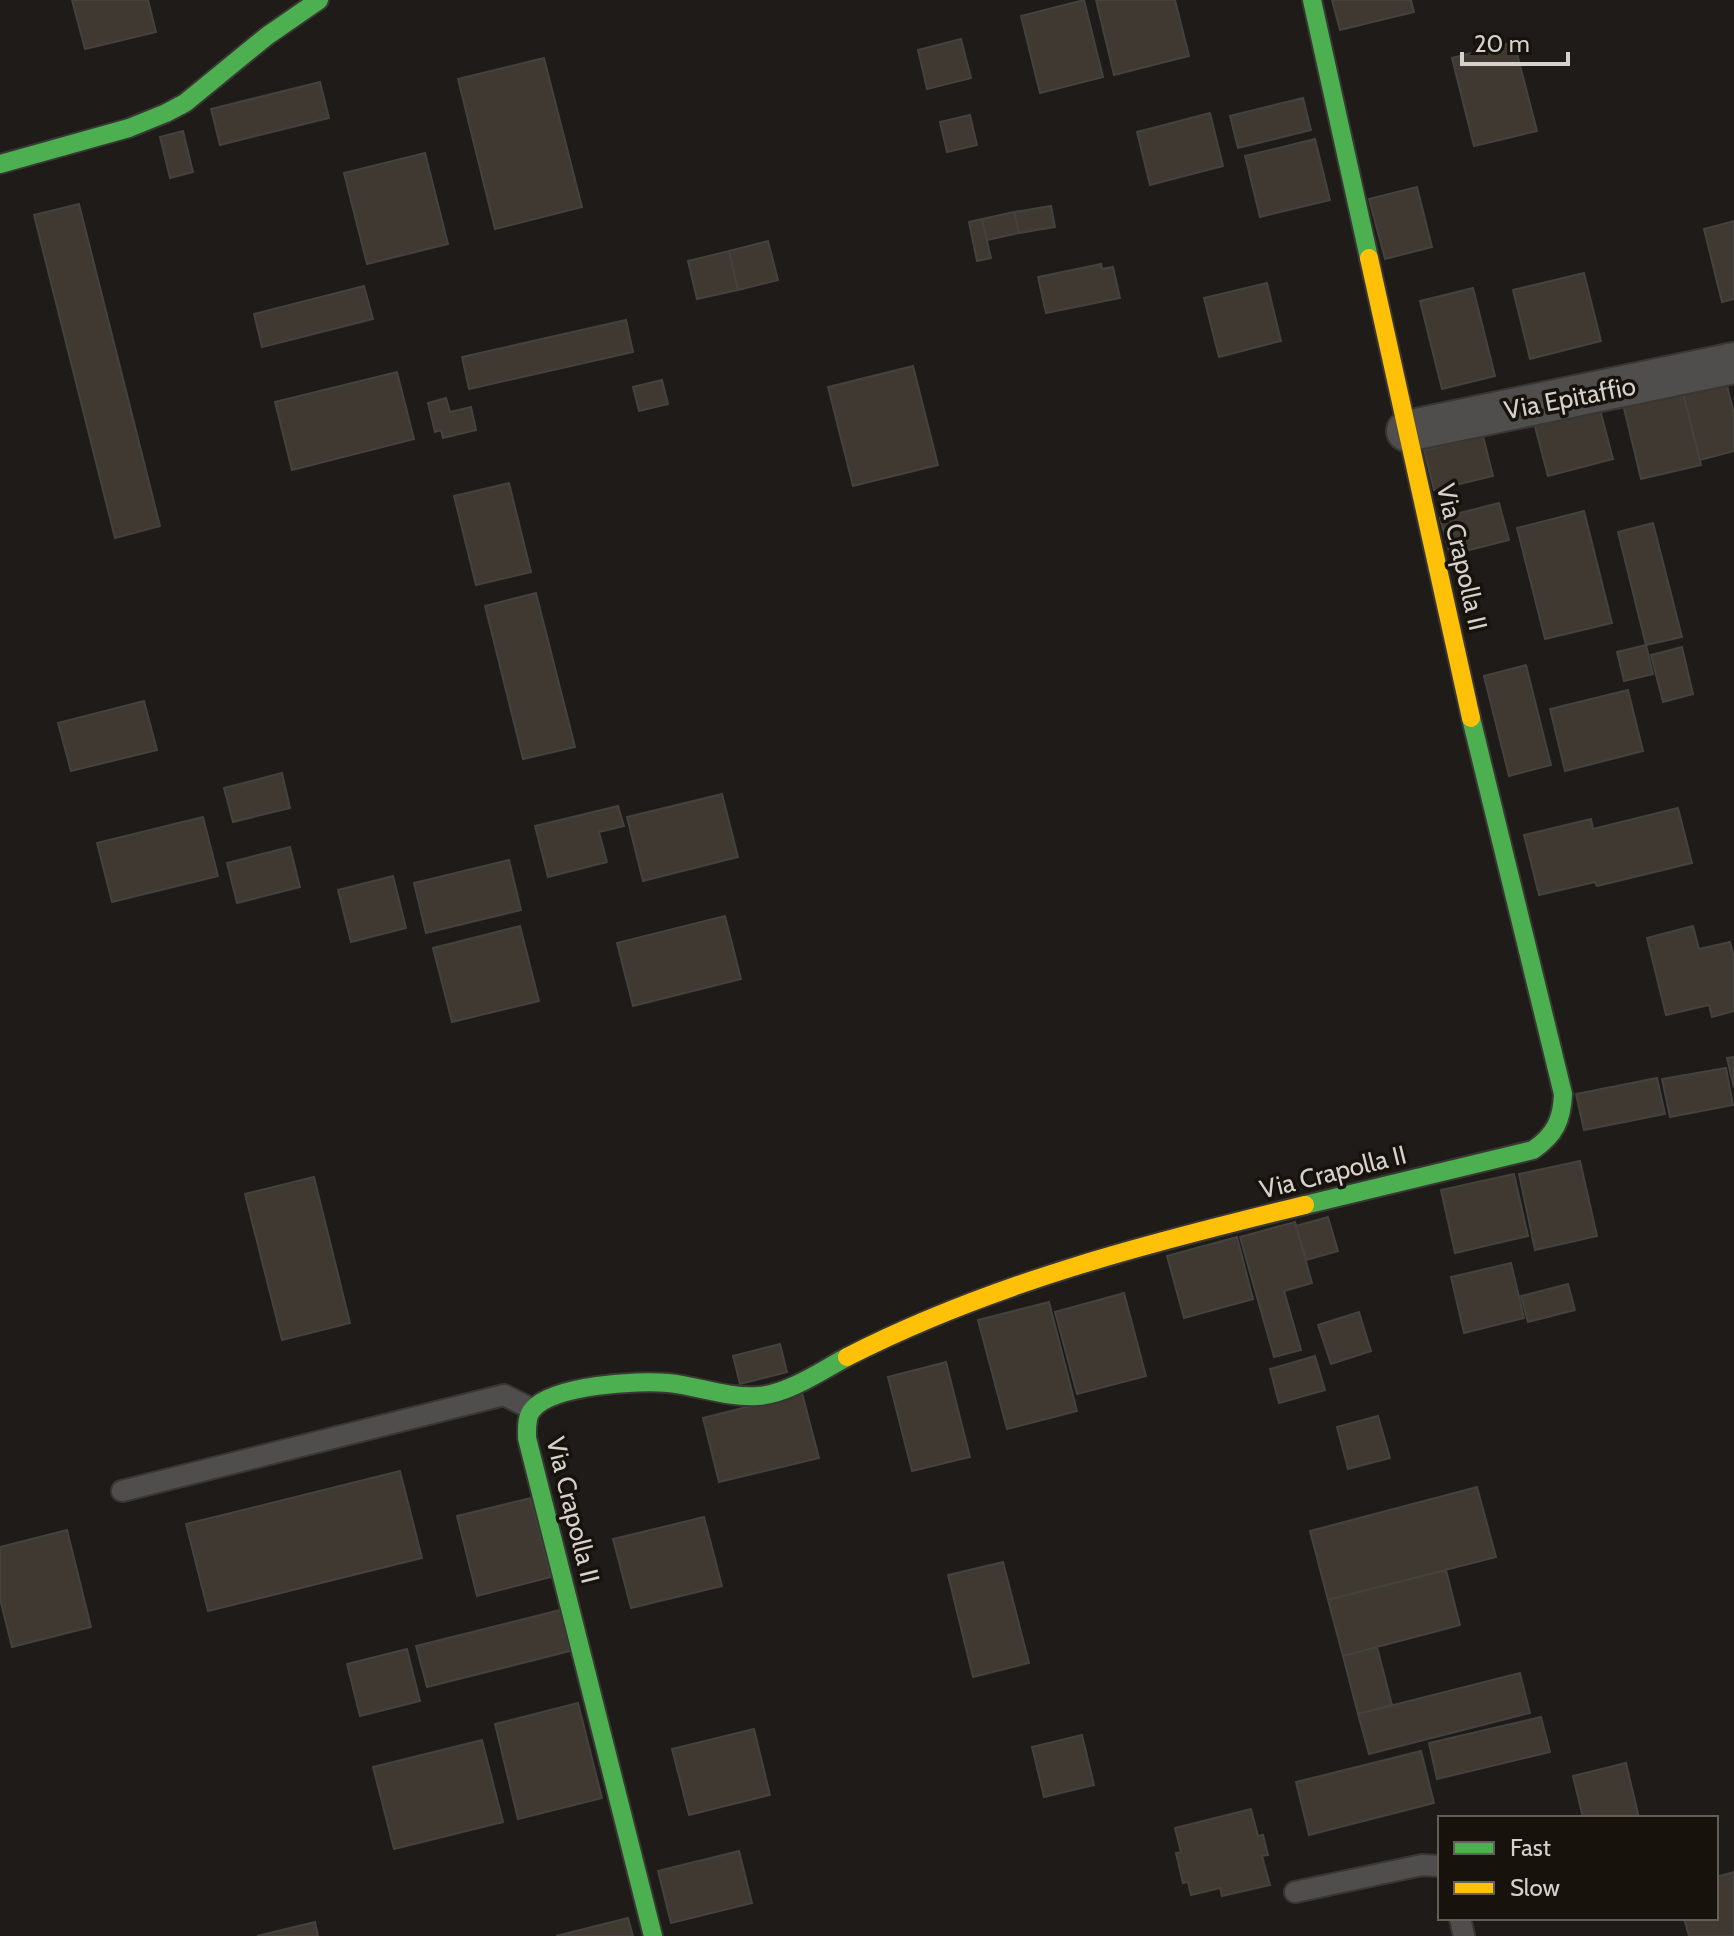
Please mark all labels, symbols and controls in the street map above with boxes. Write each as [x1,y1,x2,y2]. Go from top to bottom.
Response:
scale bar [1462,16,1568,66]
text: 20 m [1474,29,1530,58]
street label: Via Epitaffio [1502,370,1638,426]
street label: Via Crapolla II [1430,480,1494,634]
street label: Via Crapolla II [1256,1138,1410,1206]
street label: Via Crapolla II [539,1433,607,1587]
legend [1438,1816,1718,1920]
text: Fast [1510,1833,1551,1862]
text: Slow [1510,1873,1560,1902]

